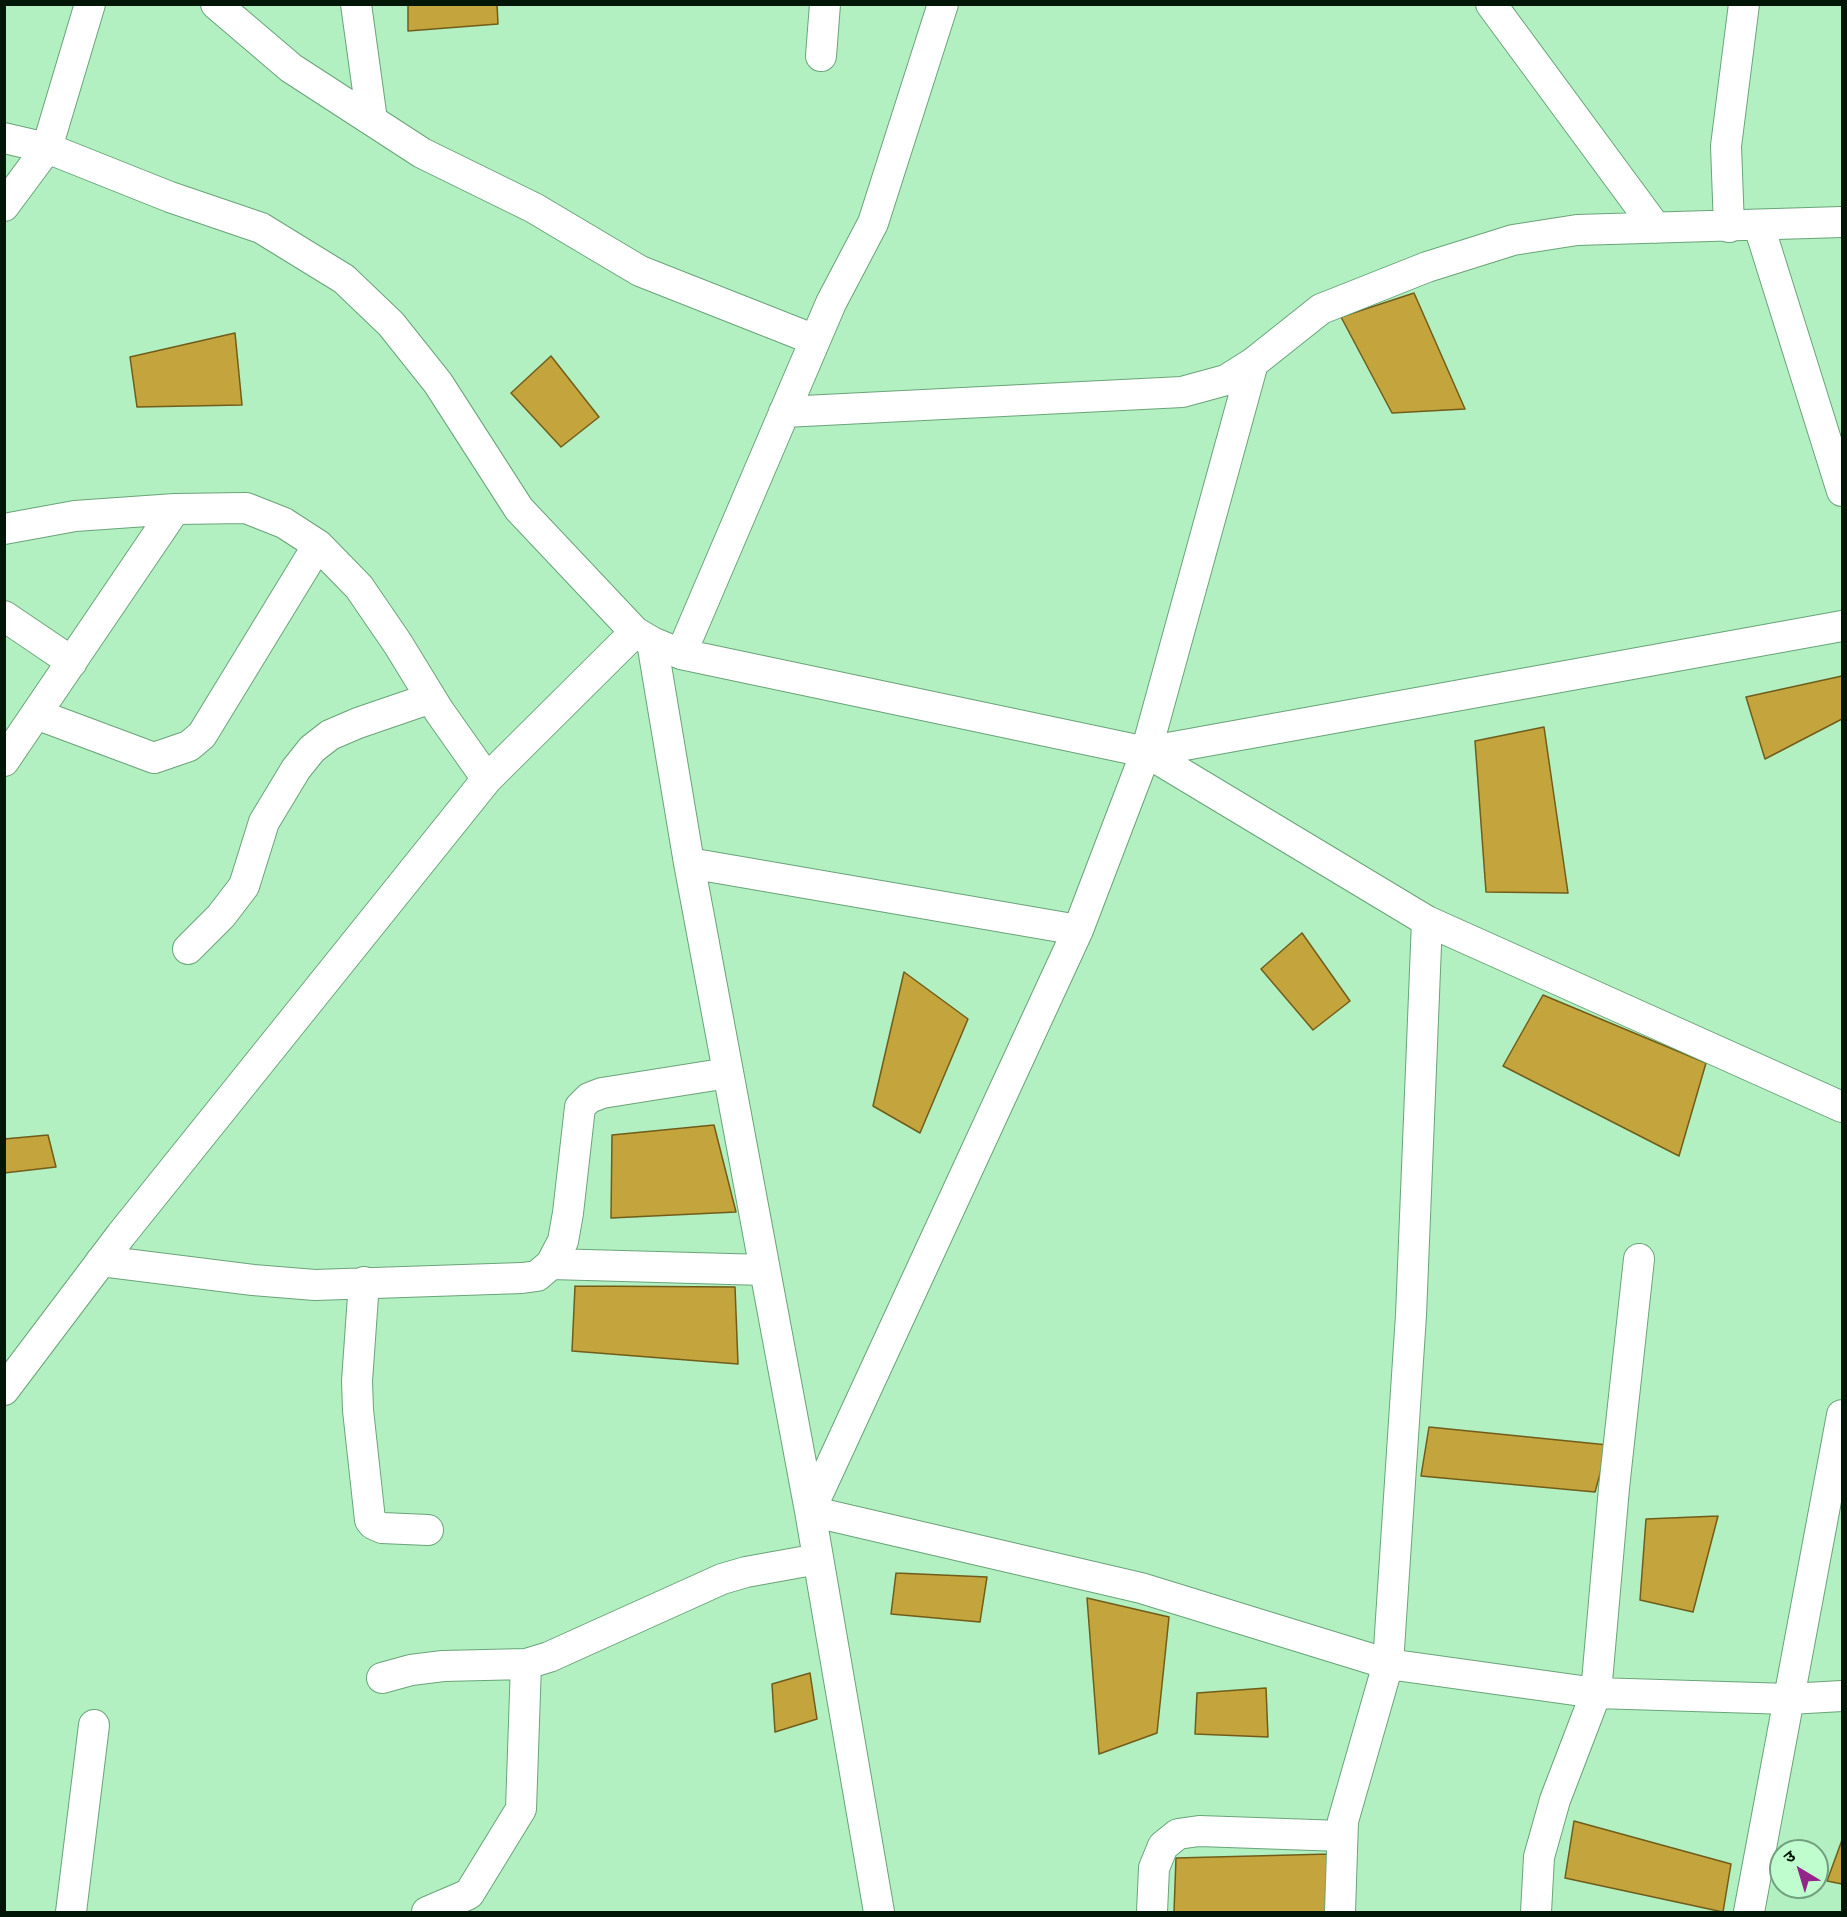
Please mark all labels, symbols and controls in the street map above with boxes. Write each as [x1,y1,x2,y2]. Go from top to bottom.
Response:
north arrow [1769,1839,1829,1899]
text: उ [1779,1845,1800,1868]

